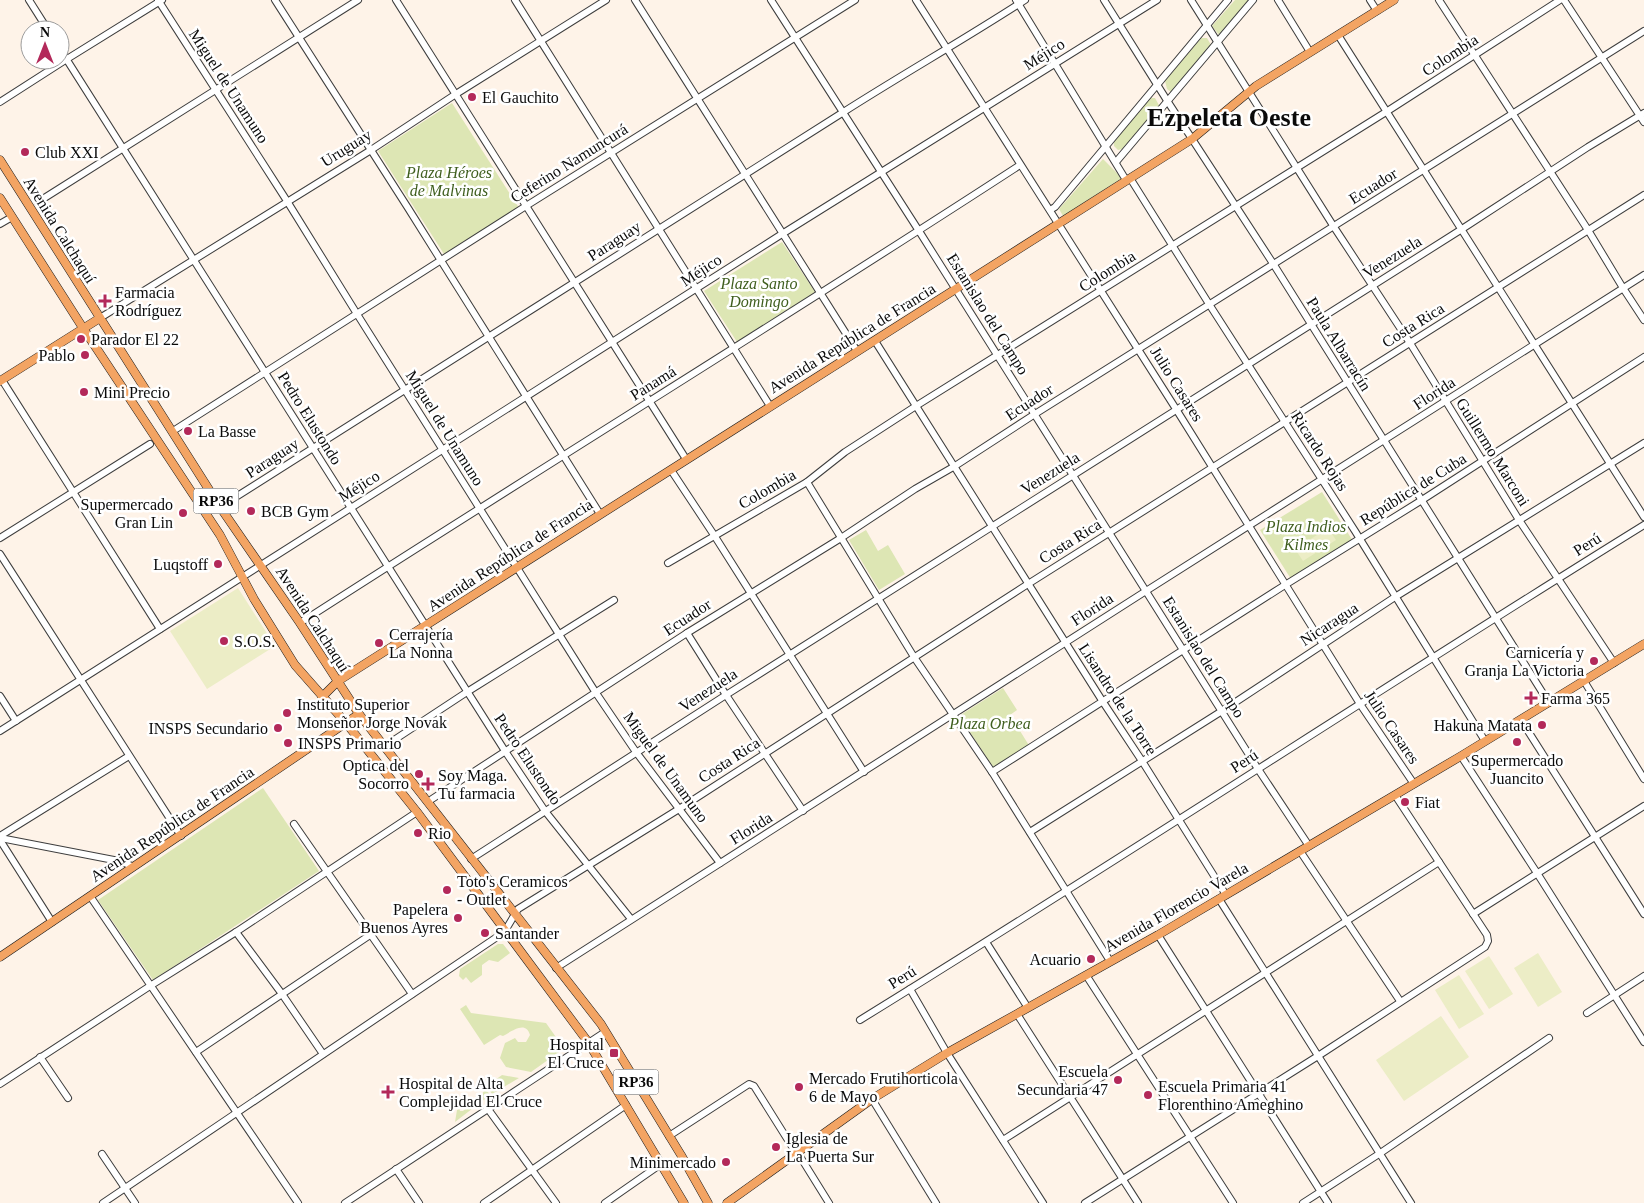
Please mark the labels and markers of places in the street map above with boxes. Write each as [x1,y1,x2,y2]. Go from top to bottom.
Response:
place label: El Gauchito [482,89,559,106]
marker: El Gauchito [466,91,478,103]
place label: Club XXI [35,144,99,161]
marker: Club XXI [19,146,31,158]
place label: Farmacia Rodríguez [115,284,182,320]
marker: Farmacia Rodríguez [99,295,111,307]
place label: Parador El 22 [91,331,179,348]
marker: Parador El 22 [75,333,87,345]
place label: Pablo [39,347,75,364]
marker: Pablo [79,349,91,361]
place label: Mini Precio [94,384,170,401]
marker: Mini Precio [78,386,90,398]
place label: La Basse [198,423,256,440]
marker: La Basse [182,425,194,437]
place label: Supermercado Gran Lin [81,496,173,531]
place label: BCB Gym [261,503,330,521]
marker: BCB Gym [245,505,257,517]
marker: Supermercado Gran Lin [177,507,189,519]
place label: Luqstoff [153,556,209,574]
marker: Luqstoff [212,558,224,570]
place label: Cerrajería La Nonna [389,626,453,661]
place label: S.O.S. [234,633,275,650]
marker: S.O.S. [218,635,230,647]
marker: Cerrajería La Nonna [373,637,385,649]
place label: Carnicería y Granja La Victoria [1464,644,1584,680]
marker: Carnicería y Granja La Victoria [1588,655,1600,667]
place label: Farma 365 [1541,690,1610,707]
marker: Farma 365 [1525,692,1537,704]
place label: Instituto Superior Monseñor Jorge Novak [297,696,447,732]
marker: Instituto Superior Monseñor Jorge Novak [281,707,293,719]
place label: Hakuna Matata [1434,717,1532,734]
marker: Hakuna Matata [1536,719,1548,731]
place label: INSPS Secundario [148,720,268,737]
marker: INSPS Secundario [272,722,284,734]
place label: INSPS Primario [298,735,402,752]
marker: Supermercado Juancito [1511,736,1523,748]
marker: INSPS Primario [282,737,294,749]
place label: Supermercado Juancito [1471,752,1563,787]
place label: Optica del Socorro [343,757,410,792]
place label: Soy Maga. Tu farmacia [438,767,515,802]
marker: Optica del Socorro [413,768,425,780]
marker: Soy Maga. Tu farmacia [422,778,434,790]
place label: Fiat [1415,794,1440,811]
marker: Fiat [1399,796,1411,808]
place label: Rio [428,825,451,842]
marker: Rio [412,827,424,839]
place label: Toto's Ceramicos - Outlet [457,873,568,908]
marker: Toto's Ceramicos - Outlet [441,884,453,896]
place label: Papelera Buenos Ayres [360,901,448,937]
marker: Papelera Buenos Ayres [452,912,464,924]
place label: Santander [495,925,560,942]
marker: Santander [479,927,491,939]
place label: Acuario [1029,951,1081,968]
marker: Acuario [1085,953,1097,965]
place label: Hospital El Cruce [548,1036,605,1071]
marker: Hospital El Cruce [608,1047,620,1059]
place label: Escuela Secundaria 47 [1017,1063,1108,1098]
place label: Mercado Frutihorticola 6 de Mayo [809,1070,958,1106]
marker: Escuela Secundaria 47 [1112,1074,1124,1086]
place label: Hospital de Alta Complejidad El Cruce [399,1075,542,1111]
place label: Escuela Primaria 41 Florenthino Ameghino [1158,1078,1303,1114]
marker: Mercado Frutihorticola 6 de Mayo [793,1081,805,1093]
marker: Hospital de Alta Complejidad El Cruce [381,1085,395,1099]
marker: Escuela Primaria 41 Florenthino Ameghino [1142,1089,1154,1101]
place label: Iglesia de La Puerta Sur [786,1130,875,1165]
marker: Iglesia de La Puerta Sur [770,1141,782,1153]
place label: Minimercado [630,1154,716,1171]
marker: Minimercado [720,1156,732,1168]

